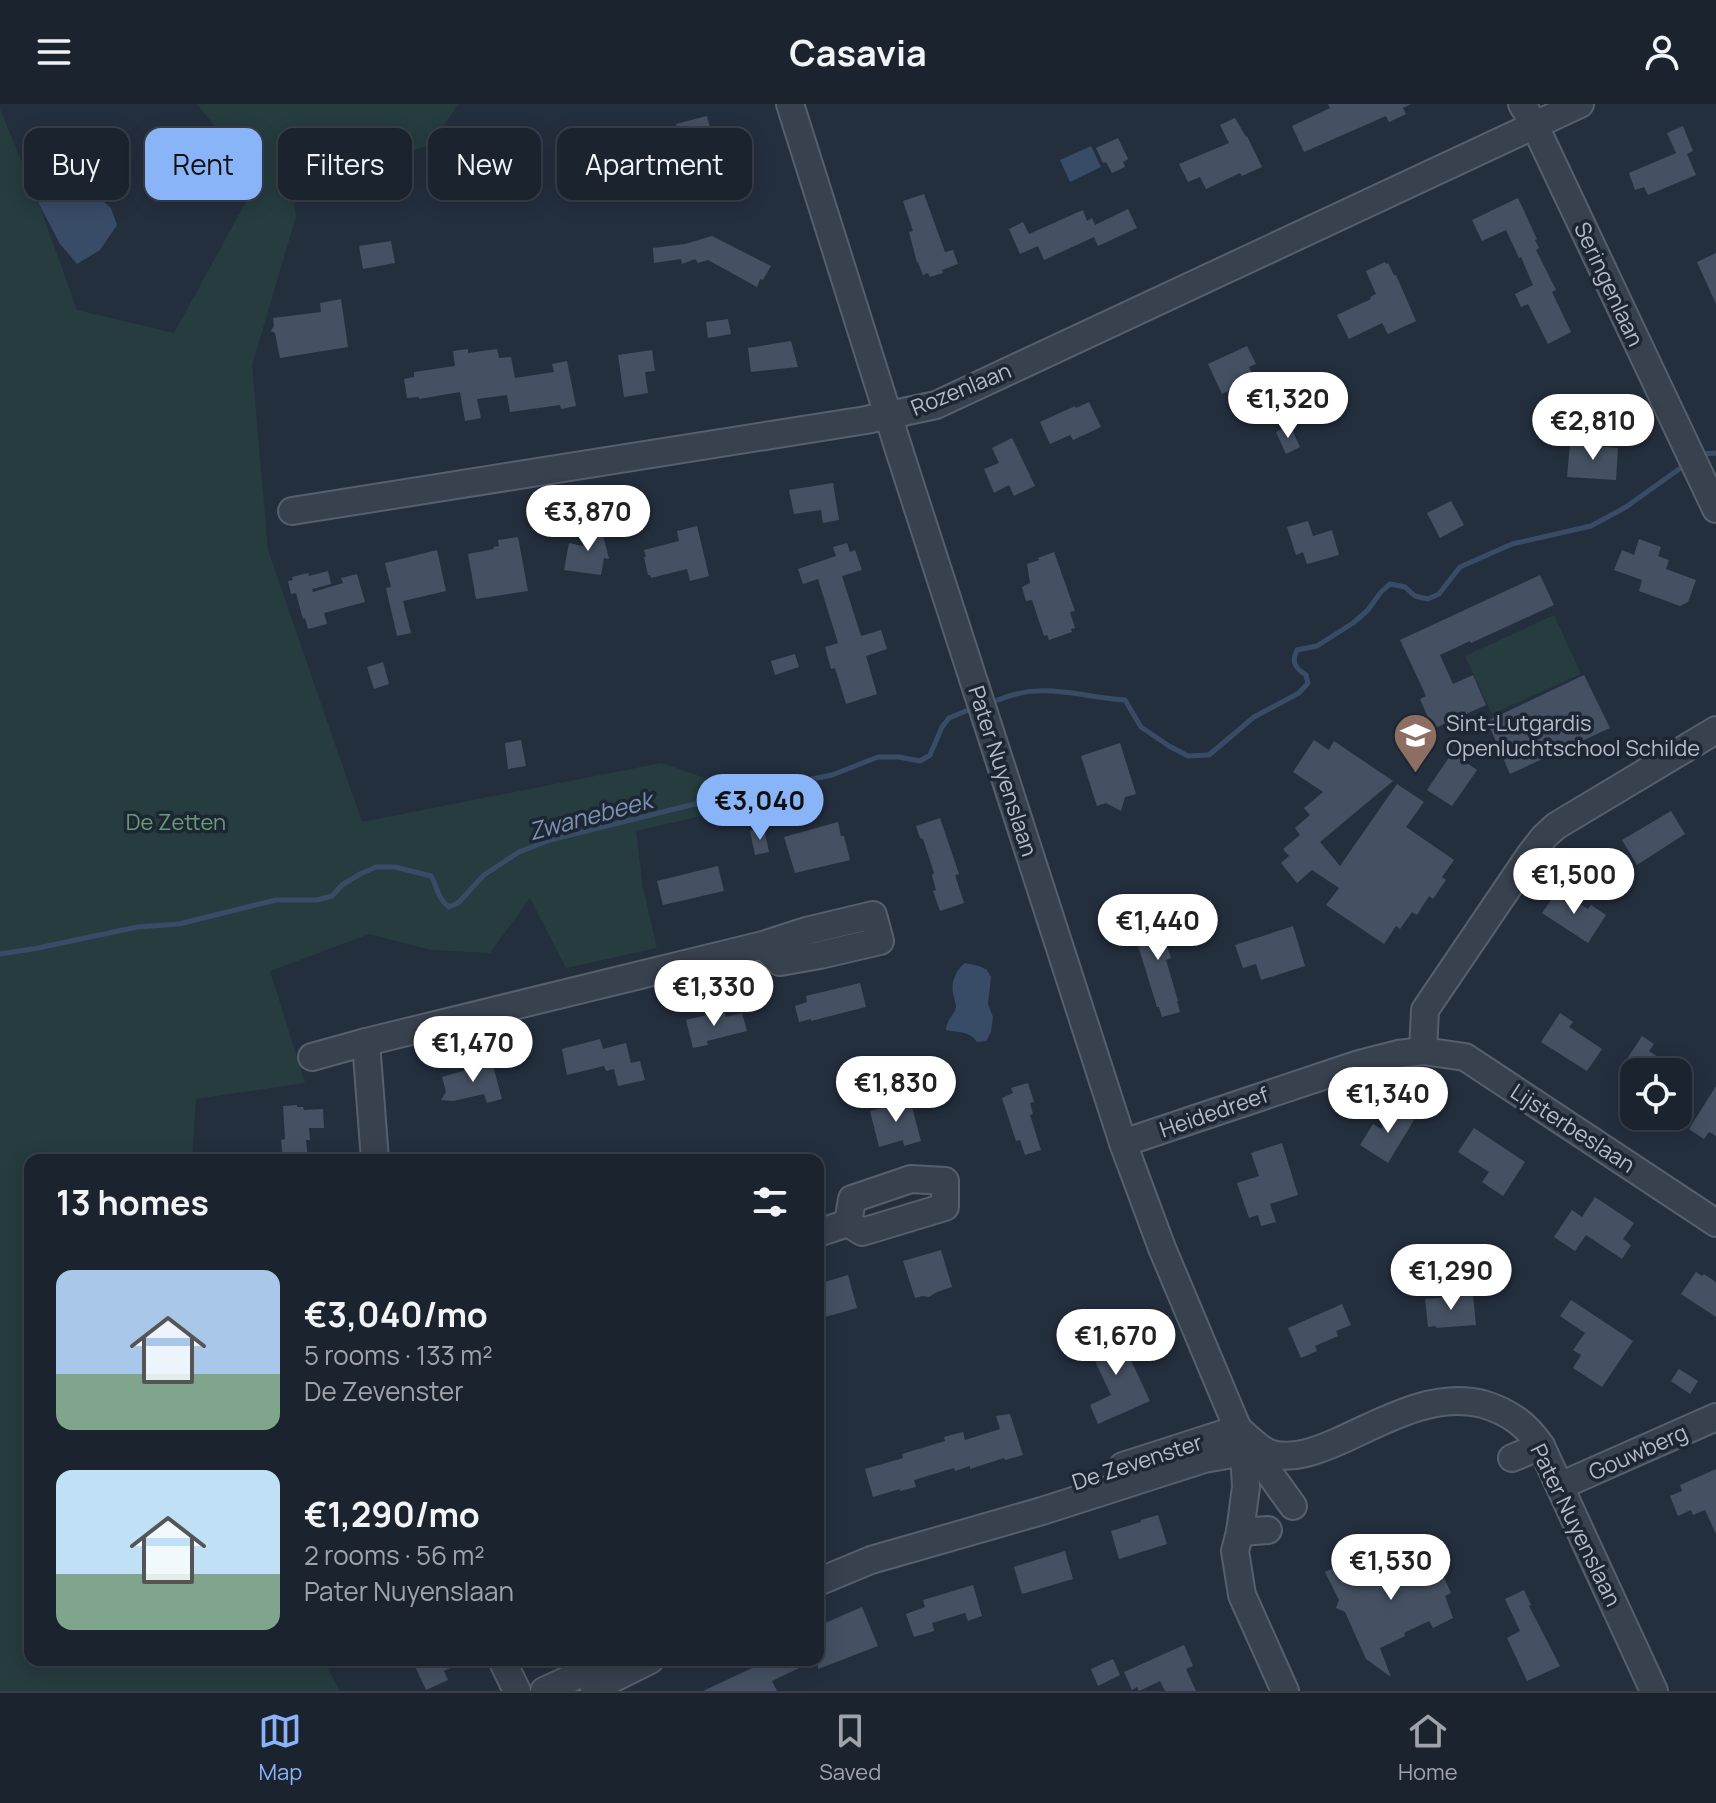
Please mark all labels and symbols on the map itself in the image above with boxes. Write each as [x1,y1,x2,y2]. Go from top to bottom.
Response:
street label: Seringenlaan [1567,217,1651,351]
street label: Rozenlaan [906,355,1016,423]
pin: €1,320 [1223,372,1353,440]
pin: €2,810 [1528,394,1658,462]
pin: €3,870 [523,485,653,553]
street label: Pater Nuyenslaan [961,682,1045,860]
place label: Sint-Lutgardis Openluchtschool Schilde [1446,708,1700,763]
school or university icon: Sint-Lutgardis Openluchtschool Schilde [1391,712,1439,775]
pin: €3,040 [695,774,825,842]
water label: Zwanebeek [525,782,658,847]
park label: De Zetten [126,807,226,837]
pin: €1,500 [1509,848,1639,916]
pin: €1,440 [1093,894,1223,962]
pin: €1,330 [649,960,779,1028]
pin: €1,470 [408,1016,538,1084]
pin: €1,830 [831,1056,961,1124]
pin: €1,340 [1323,1067,1453,1135]
street label: Lijsterbeslaan [1505,1077,1641,1179]
street label: Heidedreef [1156,1079,1273,1145]
pin: €1,290 [1386,1244,1516,1312]
pin: €1,670 [1051,1309,1181,1377]
street label: Gouwberg [1584,1417,1692,1487]
street label: De Zevenster [1068,1427,1206,1497]
street label: Pater Nuyenslaan [1524,1439,1628,1611]
pin: €1,530 [1326,1534,1456,1602]

